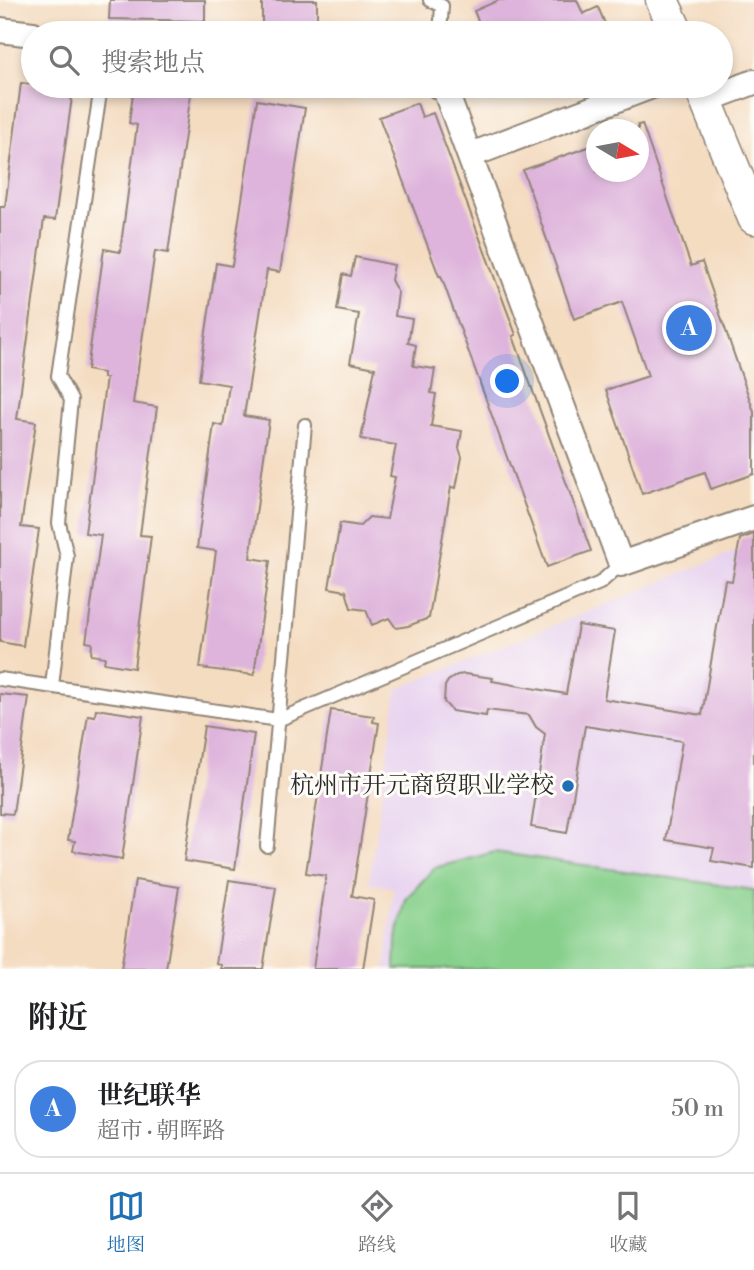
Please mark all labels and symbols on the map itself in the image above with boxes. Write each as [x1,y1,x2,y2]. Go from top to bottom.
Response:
north arrow [586,119,649,182]
pin: A [666,302,712,354]
your location [490,364,524,398]
place label: 杭州市开元商贸职业学校 [290,771,554,801]
marker: 杭州市开元商贸职业学校 [560,778,576,794]

